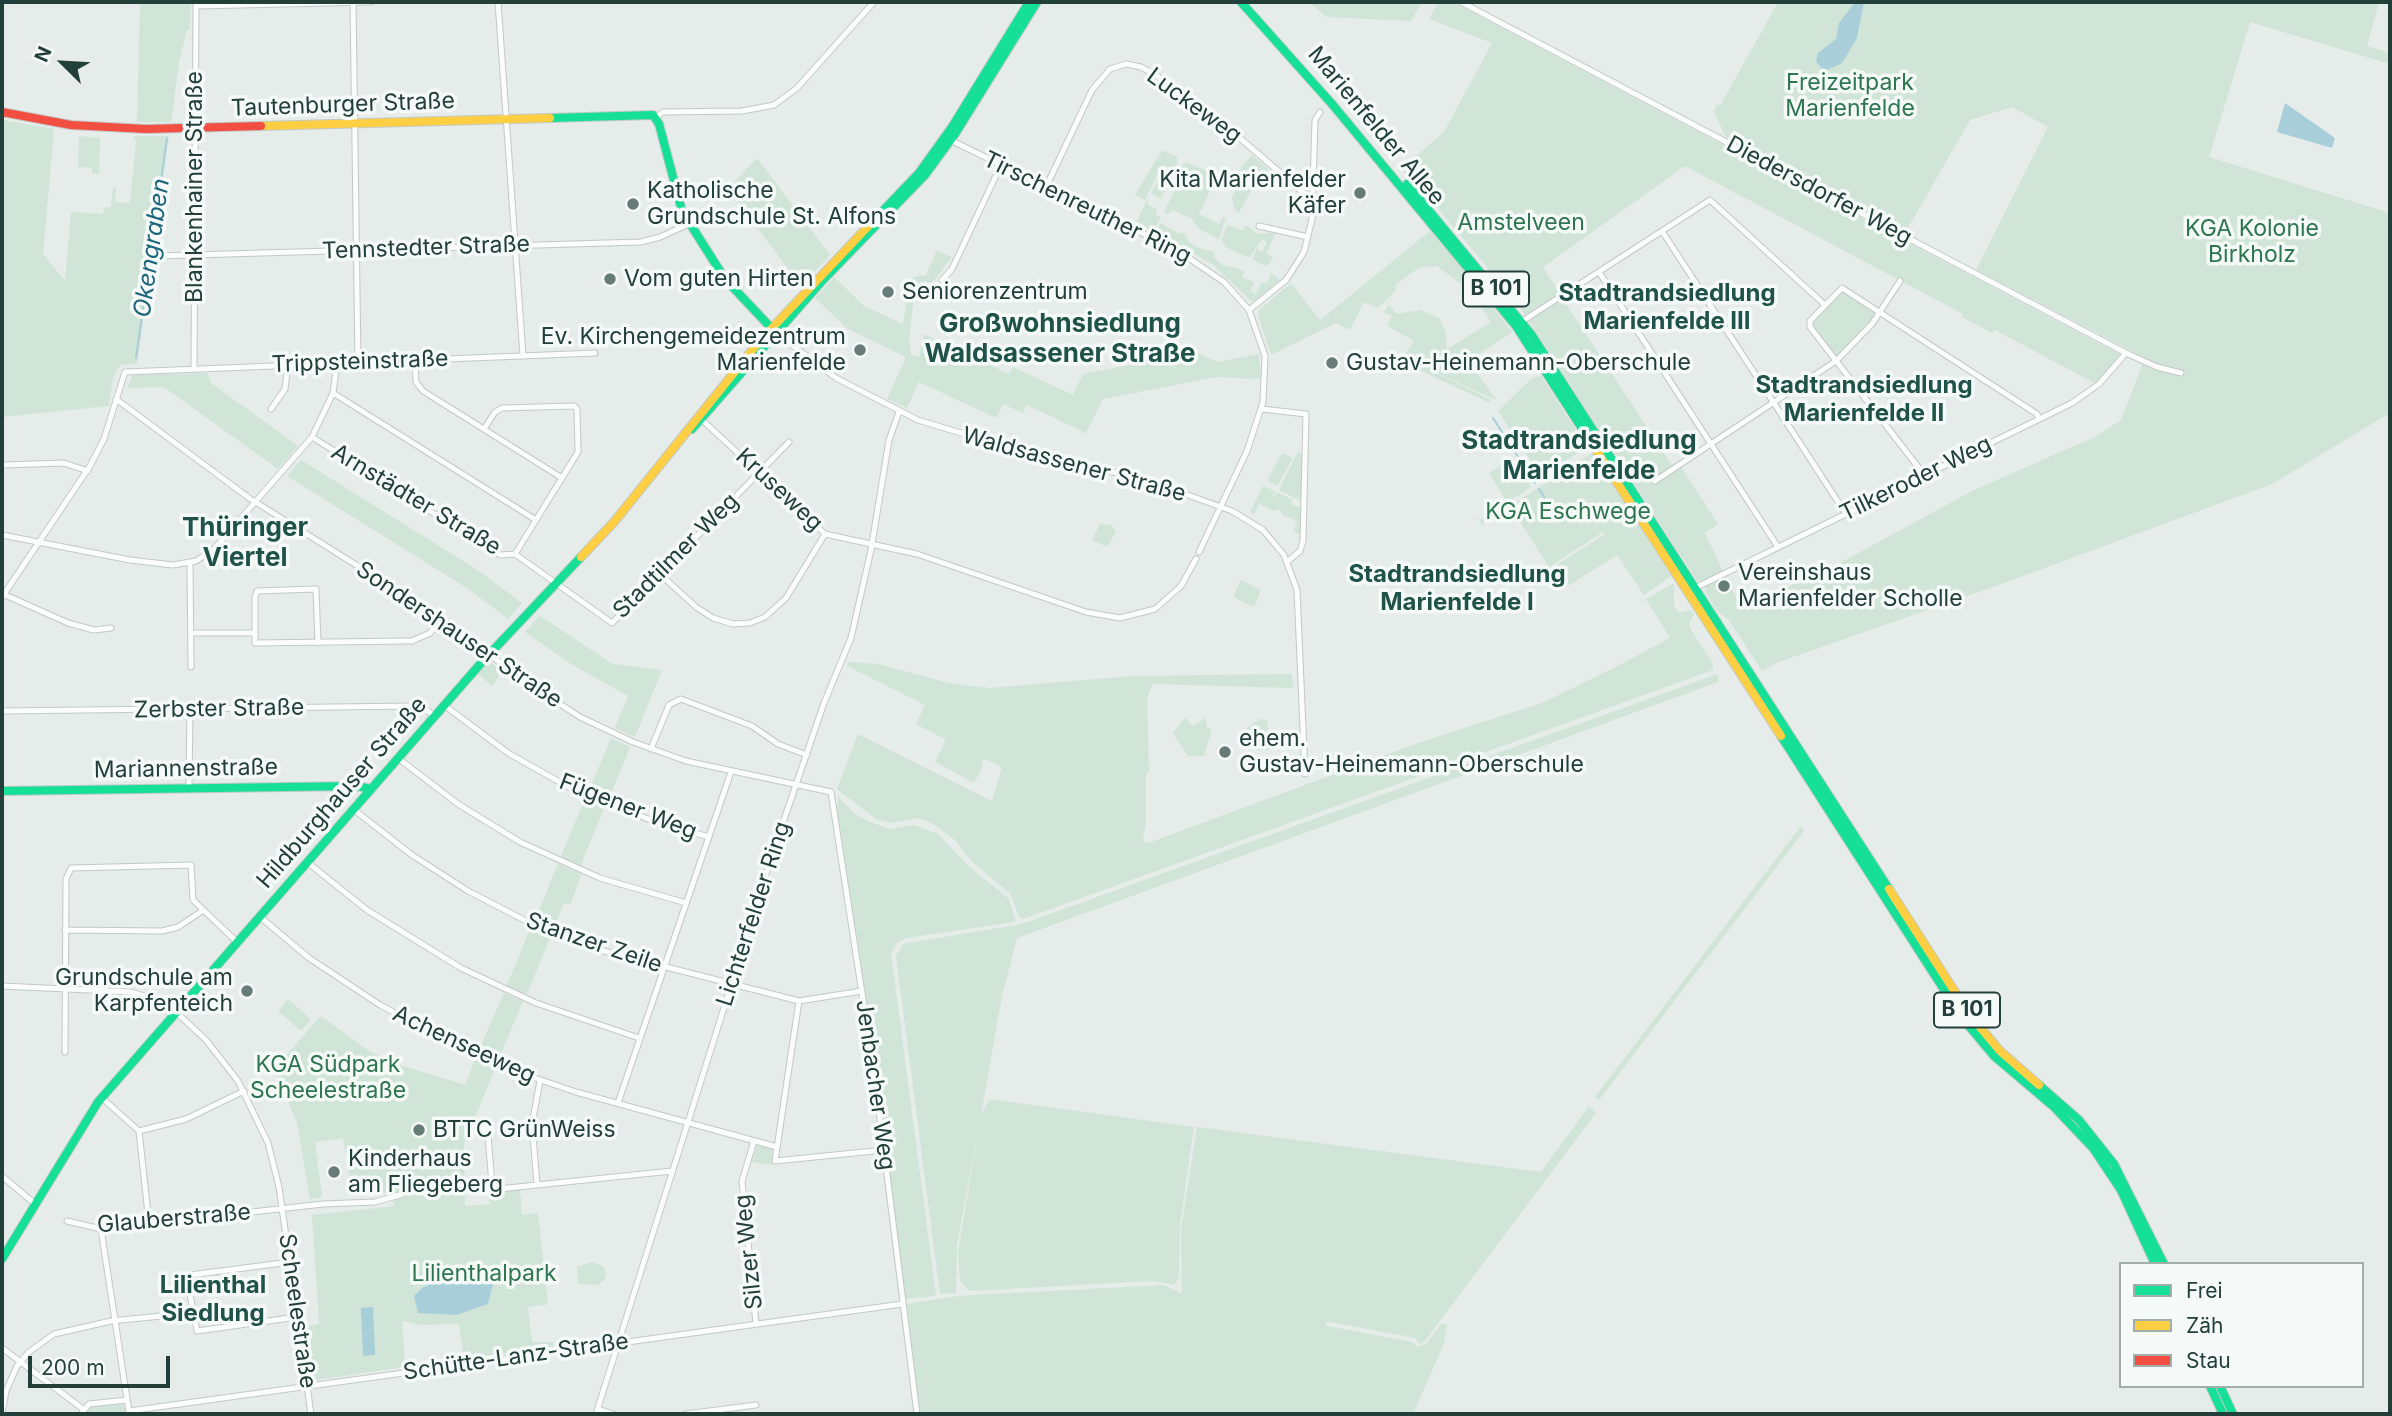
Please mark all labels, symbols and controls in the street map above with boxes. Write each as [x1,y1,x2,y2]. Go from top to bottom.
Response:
north arrow [28,28,98,98]
street label: Marienfelder Allee [1302,41,1450,211]
text: N [30,43,57,66]
street label: Luckeweg [1141,62,1247,150]
park label: Freizeitpark Marienfelde [1785,69,1915,123]
street label: Blankenhainer Straße [181,71,209,303]
street label: Tautenburger Straße [231,87,455,123]
street label: Diedersdorfer Weg [1722,130,1916,252]
street label: Tirschenreuther Ring [979,146,1195,270]
place label: Kita Marienfelder Käfer [1159,166,1346,220]
water label: Okengraben [128,177,176,319]
place label: Katholische Grundschule St. Alfons [647,177,896,231]
marker: Kita Marienfelder Käfer [1352,185,1368,201]
marker: Katholische Grundschule St. Alfons [625,196,641,212]
park label: Amstelveen [1457,209,1585,237]
park label: KGA Kolonie Birkholz [2185,215,2319,269]
street label: Tennstedter Straße [321,231,531,265]
place label: Vom guten Hirten [624,265,814,293]
marker: Vom guten Hirten [602,271,618,287]
road number: B 101 [1463,272,1529,306]
place label: Seniorenzentrum [902,278,1088,306]
district label: Stadtrandsiedlung Marienfelde III [1558,280,1776,336]
marker: Seniorenzentrum [880,284,896,300]
district label: Großwohnsiedlung Waldsassener Straße [924,308,1196,370]
place label: Ev. Kirchengemeidezentrum Marienfelde [541,323,846,377]
marker: Ev. Kirchengemeidezentrum Marienfelde [852,342,868,358]
street label: Trippsteinstraße [271,345,449,379]
place label: Gustav-Heinemann-Oberschule [1346,349,1691,377]
marker: Gustav-Heinemann-Oberschule [1324,355,1340,371]
district label: Stadtrandsiedlung Marienfelde II [1755,372,1973,428]
street label: Waldsassener Straße [959,422,1189,508]
district label: Stadtrandsiedlung Marienfelde [1461,425,1697,486]
street label: Tilkeroder Weg [1836,430,1996,528]
street label: Arnstädter Straße [326,439,506,561]
street label: Kruseweg [730,443,828,537]
street label: Stadtilmer Weg [608,488,744,624]
park label: KGA Eschwege [1485,498,1651,526]
district label: Thüringer Viertel [182,512,308,574]
street label: Sondershauser Straße [351,556,567,714]
place label: Vereinshaus Marienfelder Scholle [1738,559,1963,613]
district label: Stadtrandsiedlung Marienfelde I [1348,561,1566,617]
marker: Vereinshaus Marienfelder Scholle [1716,578,1732,594]
street label: Hildburghauser Straße [251,692,433,894]
street label: Zerbster Straße [134,694,304,724]
place label: ehem. Gustav-Heinemann-Oberschule [1239,725,1584,779]
marker: ehem. Gustav-Heinemann-Oberschule [1217,744,1233,760]
street label: Mariannenstraße [94,754,278,784]
street label: Fügener Weg [555,768,701,846]
street label: Lichterfelder Ring [711,818,797,1010]
street label: Stanzer Zeile [522,907,666,979]
place label: Grundschule am Karpfenteich [55,964,233,1018]
marker: Grundschule am Karpfenteich [239,983,255,999]
road number: B 101 [1934,992,2000,1028]
street label: Jenbacher Weg [849,998,901,1172]
street label: Achenseeweg [388,1000,540,1090]
park label: KGA Südpark Scheelestraße [250,1051,406,1105]
place label: BTTC GrünWeiss [433,1116,616,1144]
marker: BTTC GrünWeiss [411,1122,427,1138]
place label: Kinderhaus am Fliegeberg [348,1145,503,1199]
marker: Kinderhaus am Fliegeberg [326,1164,342,1180]
street label: Silzer Weg [729,1193,769,1311]
street label: Glauberstraße [96,1199,252,1239]
street label: Scheelestraße [272,1232,322,1390]
park label: Lilienthalpark [411,1260,557,1288]
legend [2119,1262,2364,1388]
district label: Lilienthal Siedlung [160,1272,266,1328]
text: Frei [2186,1278,2223,1303]
text: Zäh [2186,1313,2223,1338]
street label: Schütte-Lanz-Straße [401,1327,631,1387]
scale bar [32,1342,173,1386]
text: Stau [2186,1348,2231,1373]
text: 200 m [41,1355,105,1380]

